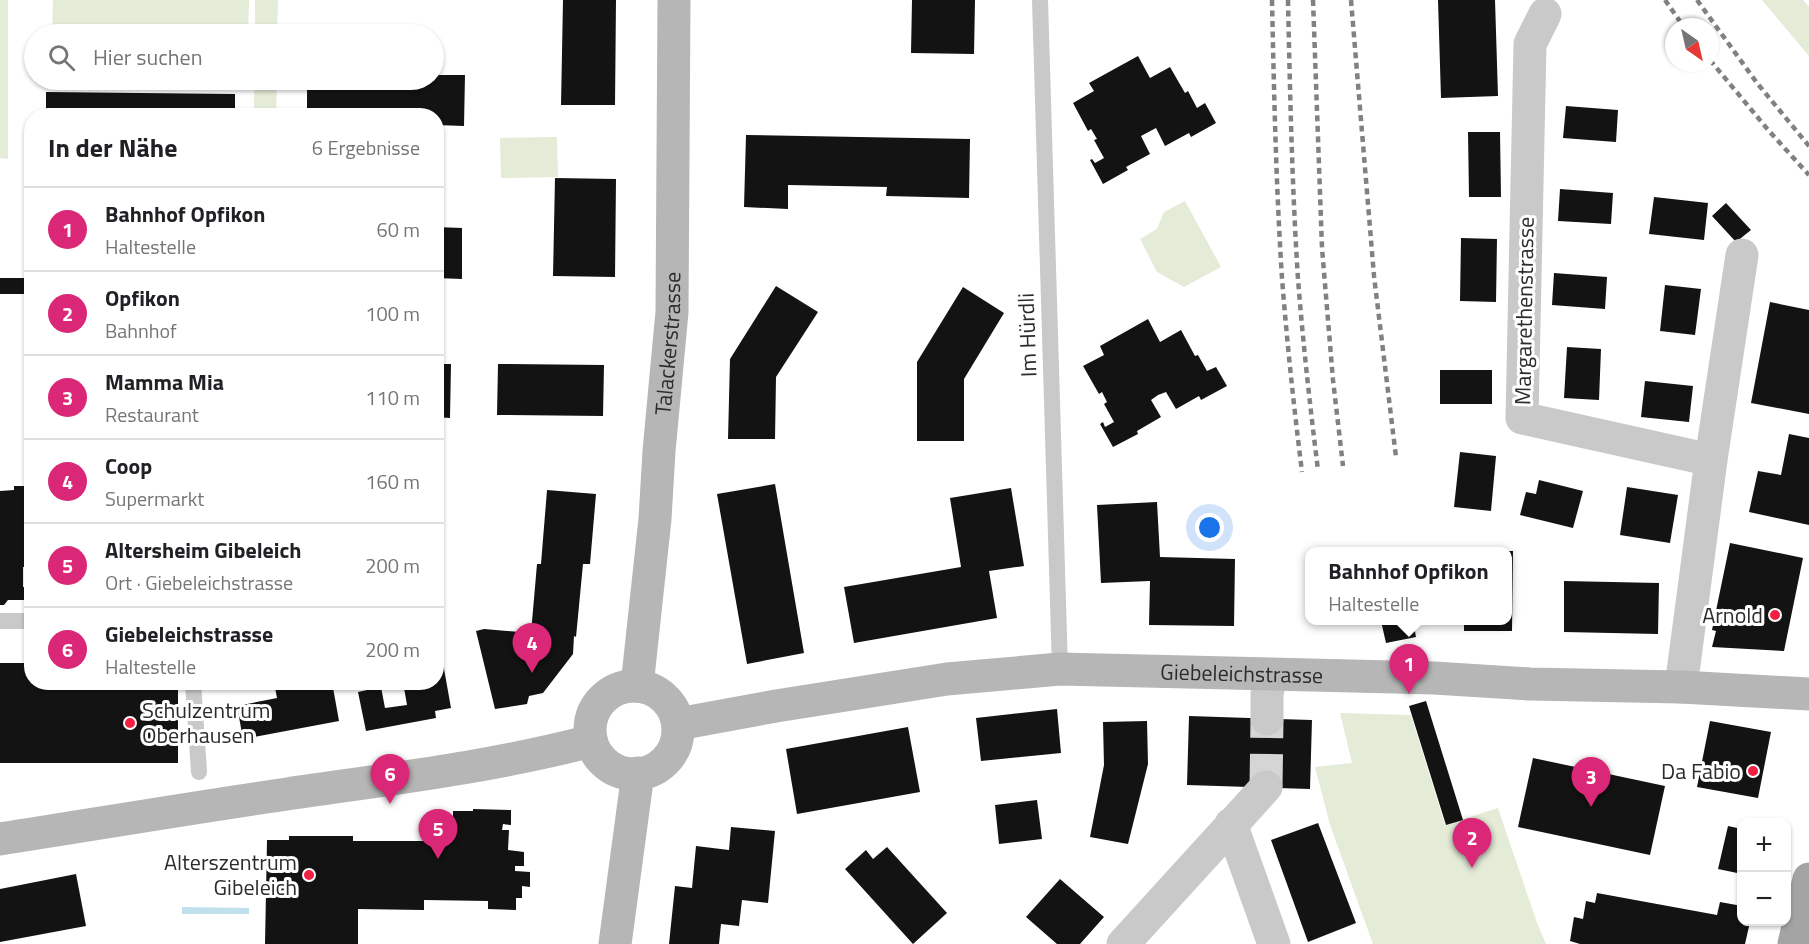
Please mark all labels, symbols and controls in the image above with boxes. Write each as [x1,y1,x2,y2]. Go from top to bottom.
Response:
north arrow [1665,18,1719,72]
search box [24,24,444,90]
text: Hier suchen [93,40,202,74]
icon: search [45,41,78,74]
text: In der Nähe [48,128,177,167]
text: 6 Ergebnisse [312,132,420,163]
text: Bahnhof Opfikon [105,197,265,231]
text: 1 [62,214,73,245]
text: 60 m [376,214,420,245]
street label: Margarethenstrasse [1505,217,1543,405]
text: Haltestelle [105,231,196,262]
street label: Talackerstrasse [645,272,689,417]
text: Opfikon [105,281,180,315]
street label: Im Hürdli [1009,292,1045,378]
text: 2 [62,298,73,329]
text: 100 m [365,298,420,329]
text: Bahnhof [105,315,177,346]
text: Mamma Mia [105,365,224,399]
text: 3 [62,382,73,413]
text: 110 m [365,382,420,413]
text: Restaurant [105,399,199,430]
text: Coop [105,449,152,483]
text: 4 [62,466,73,497]
text: 160 m [365,466,420,497]
text: Supermarkt [105,483,204,514]
your location [1195,513,1224,542]
text: Altersheim Gibeleich [105,533,301,567]
popup [1305,547,1512,625]
text: 5 [62,550,73,581]
text: 200 m [365,550,420,581]
text: Bahnhof Opfikon [1328,554,1489,588]
text: Ort · Giebeleichstrasse [105,567,293,598]
text: Haltestelle [1328,588,1419,619]
place label: Arnold [1702,598,1763,632]
marker: Arnold [1768,608,1782,622]
text: Giebeleichstrasse [105,617,273,651]
pin: 4 [512,624,552,673]
text: 6 [62,634,73,665]
text: 200 m [365,634,420,665]
pin: 1 [1390,644,1428,694]
text: Haltestelle [105,651,196,682]
street label: Giebeleichstrasse [1160,654,1324,692]
place label: Schulzentrum Oberhausen [142,693,270,752]
marker: Schulzentrum Oberhausen [123,716,137,730]
pin: 6 [370,754,410,804]
place label: Da Fabio [1661,754,1741,788]
pin: 3 [1572,758,1610,807]
marker: Da Fabio [1746,764,1760,778]
pin: 5 [418,810,458,859]
pin: 2 [1452,818,1492,868]
map controls [1737,818,1791,926]
button: + [1737,818,1791,872]
place label: Alterszentrum Gibeleich [164,845,297,904]
marker: Alterszentrum Gibeleich [302,868,316,882]
button: − [1737,872,1791,926]

